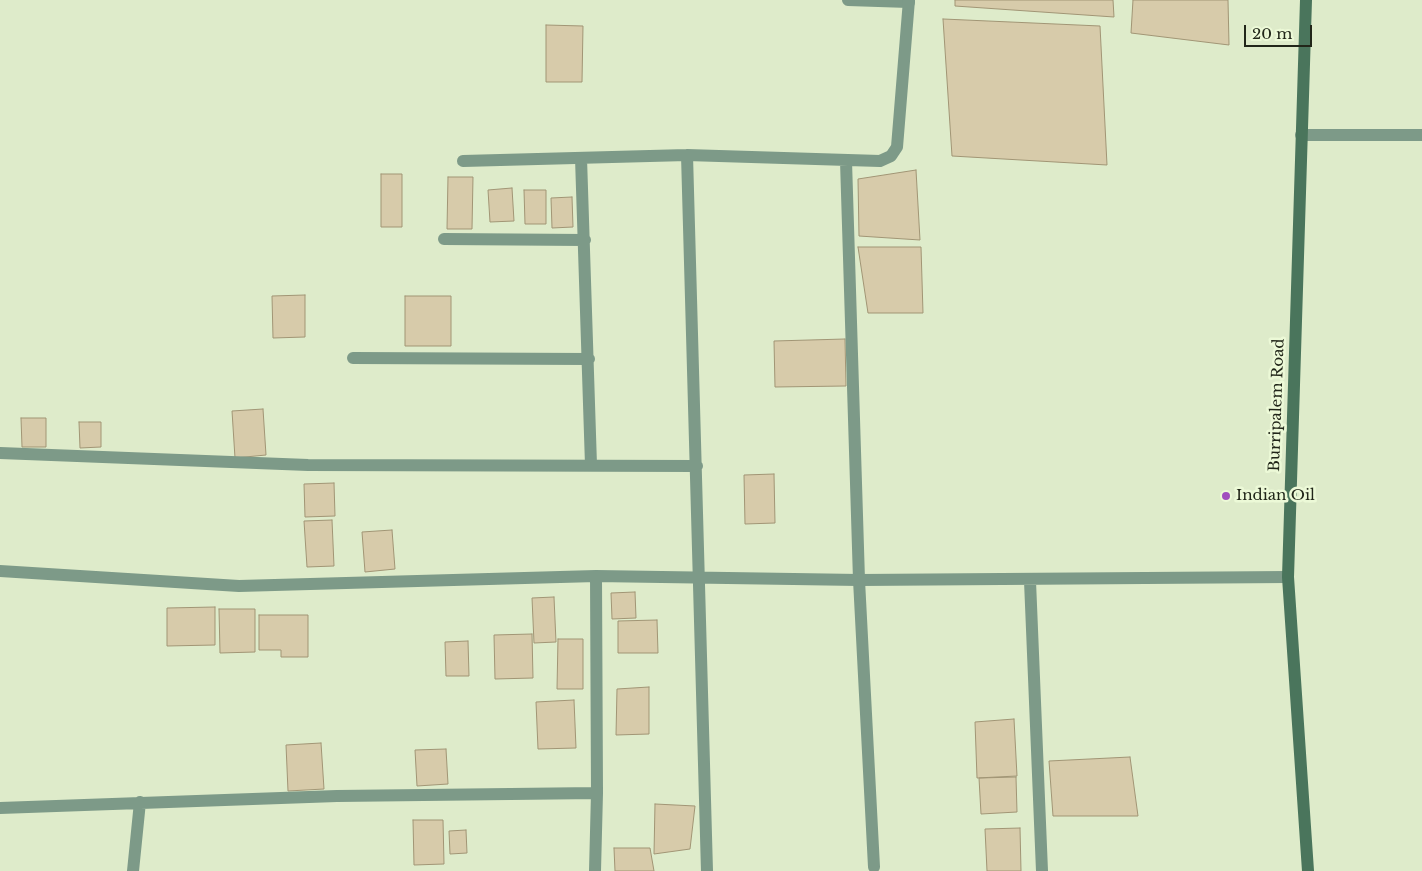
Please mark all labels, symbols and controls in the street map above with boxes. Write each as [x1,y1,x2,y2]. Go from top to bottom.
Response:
scale bar [1247,15,1314,47]
text: 20 m [1252,24,1292,43]
street label: Burripalem Road [1266,338,1288,472]
place label: Indian Oil [1236,487,1315,505]
marker: Indian Oil [1220,490,1232,502]

